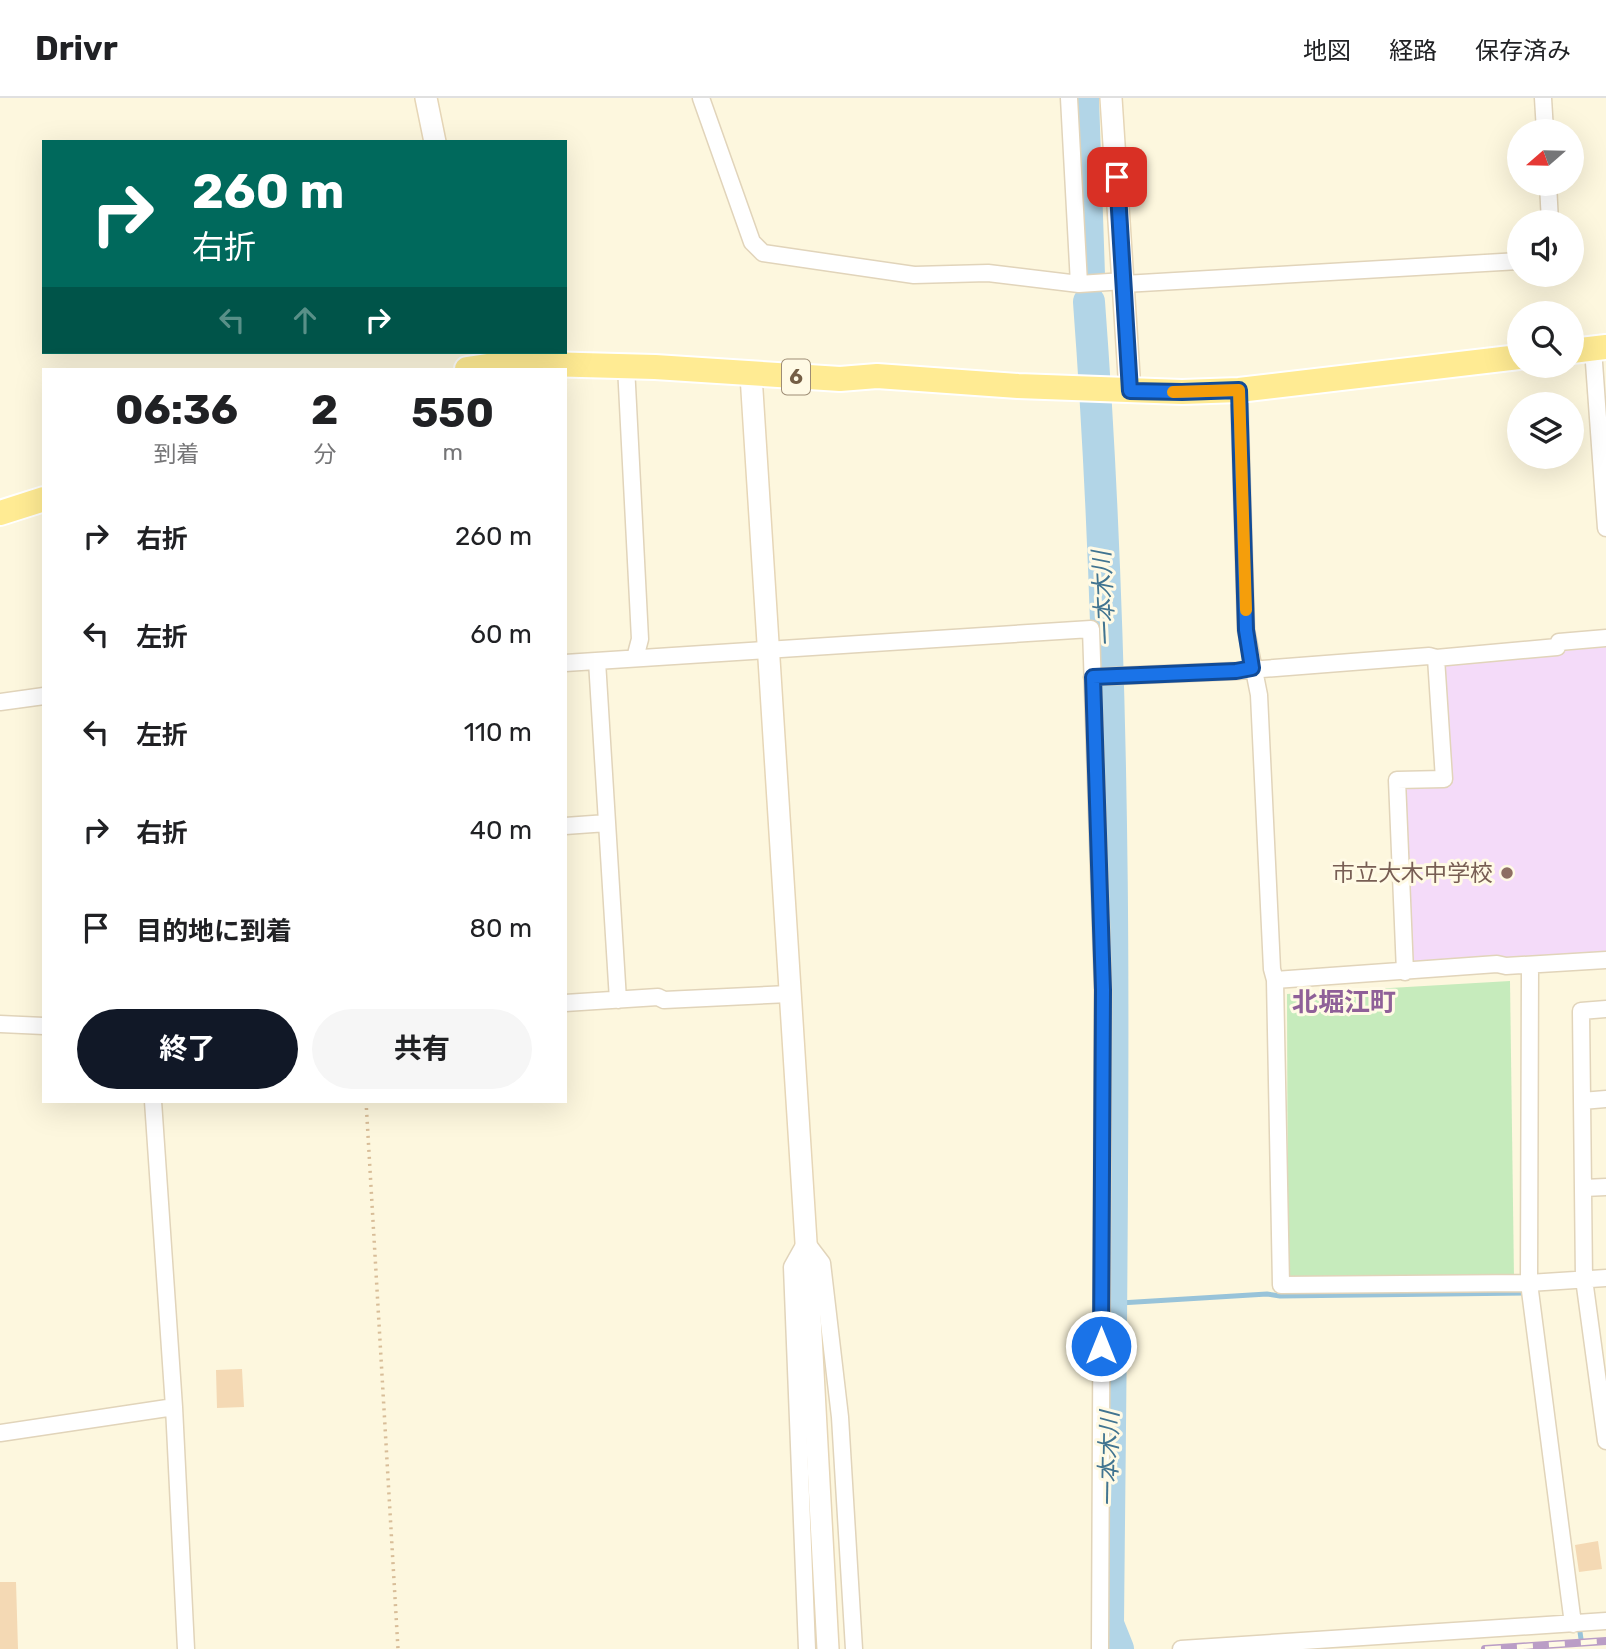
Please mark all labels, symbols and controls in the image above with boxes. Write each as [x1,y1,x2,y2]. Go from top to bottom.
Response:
text: Drivr [35,29,118,68]
text: 地図 [1303,37,1351,65]
text: 経路 [1389,37,1437,65]
text: 保存済み [1475,37,1571,65]
north arrow [1507,119,1584,196]
map controls [1507,119,1584,469]
pin [1087,147,1147,207]
icon: arrive [1098,158,1136,196]
text: 260 m [192,162,344,220]
icon: right [77,168,168,259]
button: sound [1507,210,1584,287]
text: 右折 [192,228,256,266]
icon: left [213,301,251,339]
icon: ahead [286,301,324,339]
icon: right [359,301,397,339]
button: search [1507,301,1584,378]
road number: 6 [782,360,810,394]
text: 06:36 [115,385,238,435]
text: 2 [311,385,338,435]
text: 550 [411,388,494,438]
button: layers [1507,392,1584,469]
text: m [442,438,463,466]
text: 到着 [154,440,200,468]
text: 分 [313,440,336,468]
icon: right [77,517,115,555]
text: 260 m [455,521,532,552]
text: 右折 [136,524,188,555]
water label: 一本木川 [1087,547,1120,648]
icon: left [77,615,115,653]
text: 60 m [470,619,532,650]
text: 左折 [136,622,188,653]
icon: left [77,713,115,751]
text: 110 m [464,717,532,748]
text: 左折 [136,720,188,751]
icon: right [77,811,115,849]
text: 40 m [470,815,532,846]
text: 右折 [136,818,188,849]
place label: 市立大木中学校 [1332,859,1493,887]
marker: 市立大木中学校 [1499,865,1515,881]
icon: arrive [77,909,115,947]
text: 80 m [469,913,532,944]
text: 目的地に到着 [136,916,292,947]
district label: 北堀江町 [1292,987,1396,1018]
button: 終了 [77,1009,298,1089]
button: 共有 [312,1009,532,1089]
position arrow [1064,1309,1138,1383]
water label: 一本木川 [1094,1408,1124,1507]

